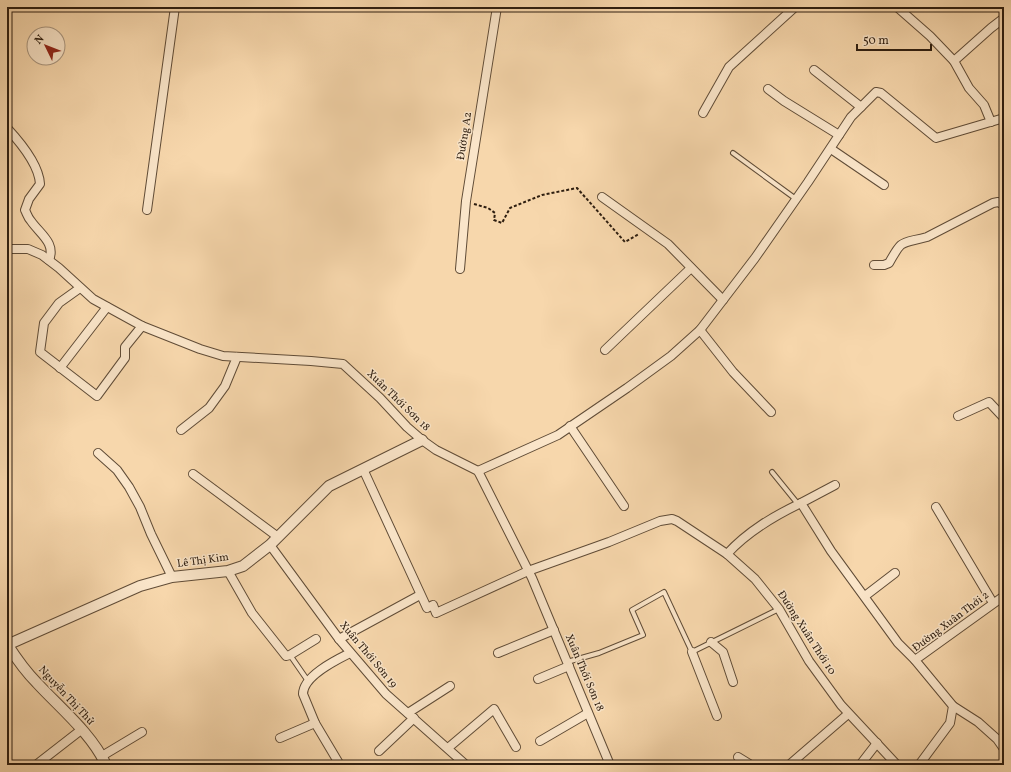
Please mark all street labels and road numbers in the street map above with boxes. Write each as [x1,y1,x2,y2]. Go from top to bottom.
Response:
street label: Đường A2 [454,111,476,161]
street label: Xuân Thới Sơn 18 [363,367,433,435]
street label: Lê Thị Kim [176,550,230,572]
street label: Đường Xuân Thới 10 [773,588,839,678]
street label: Đường Xuân Thới 2 [909,588,993,656]
street label: Xuân Thới Sơn 19 [336,619,401,692]
street label: Xuân Thới Sơn 18 [561,632,607,714]
street label: Nguyễn Thị Thử [34,663,98,729]

